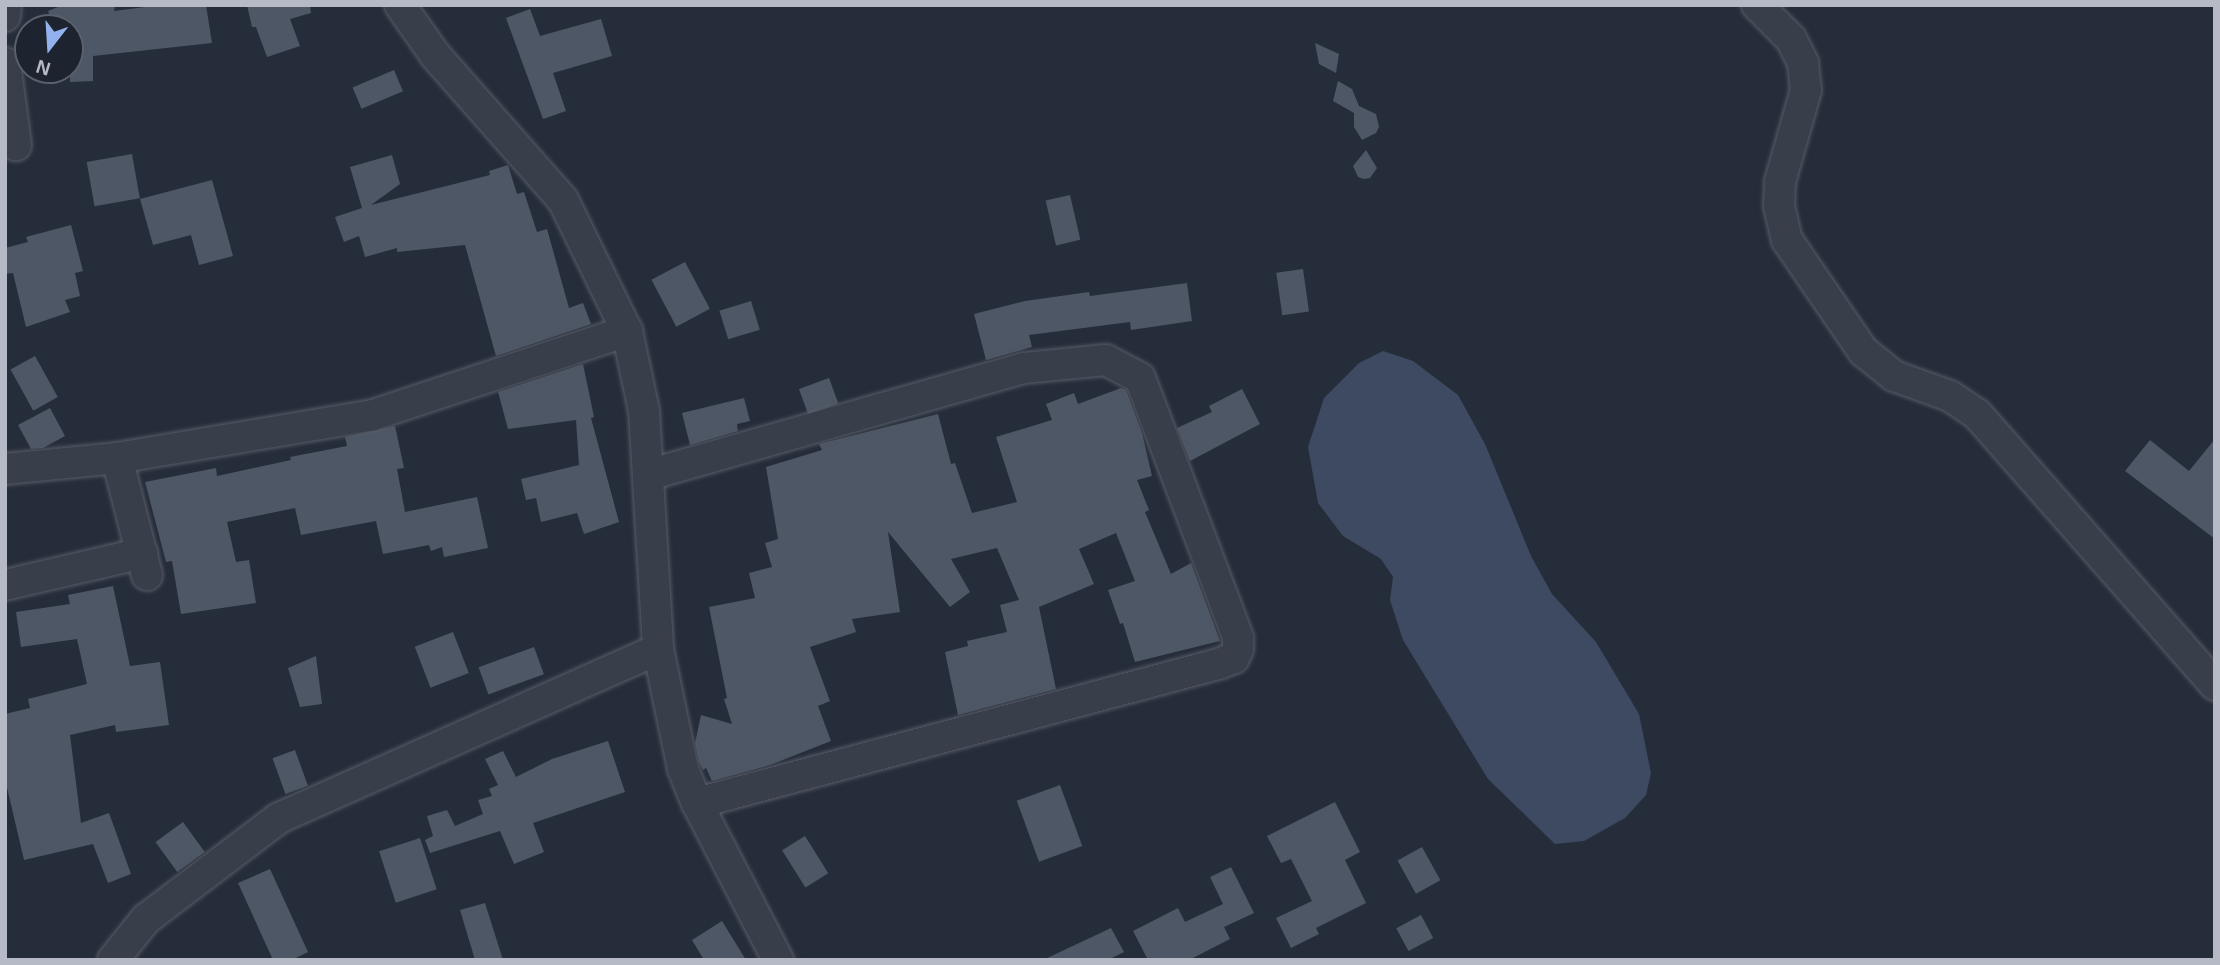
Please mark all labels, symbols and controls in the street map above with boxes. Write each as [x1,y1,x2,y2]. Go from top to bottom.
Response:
north arrow [14,14,84,84]
text: N [34,56,53,80]

